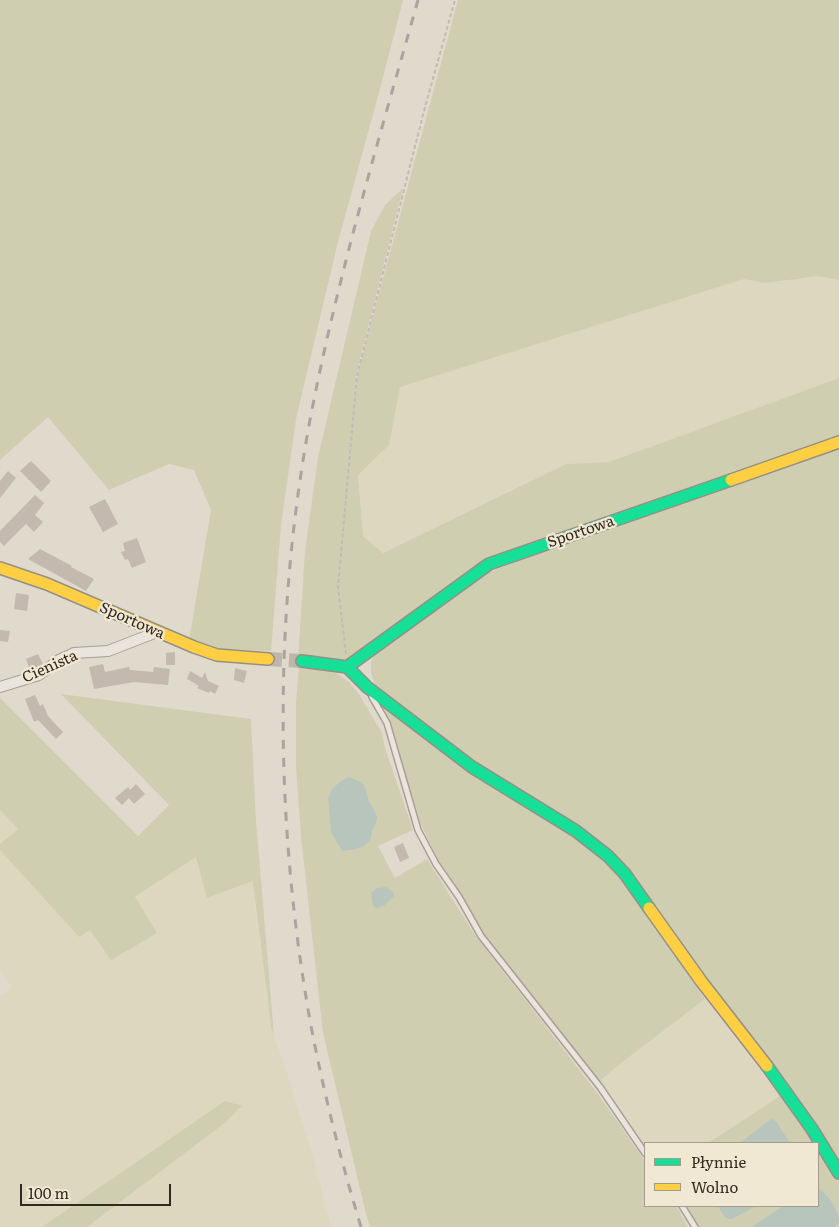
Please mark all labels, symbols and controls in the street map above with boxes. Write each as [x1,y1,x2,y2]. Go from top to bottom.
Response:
street label: Sportowa [545,512,617,552]
street label: Sportowa [97,599,167,643]
street label: Cienista [20,647,80,687]
legend [644,1142,819,1207]
text: Płynnie [691,1150,746,1173]
scale bar [22,1174,174,1206]
text: Wolno [691,1175,738,1198]
text: 100 m [28,1181,69,1204]

